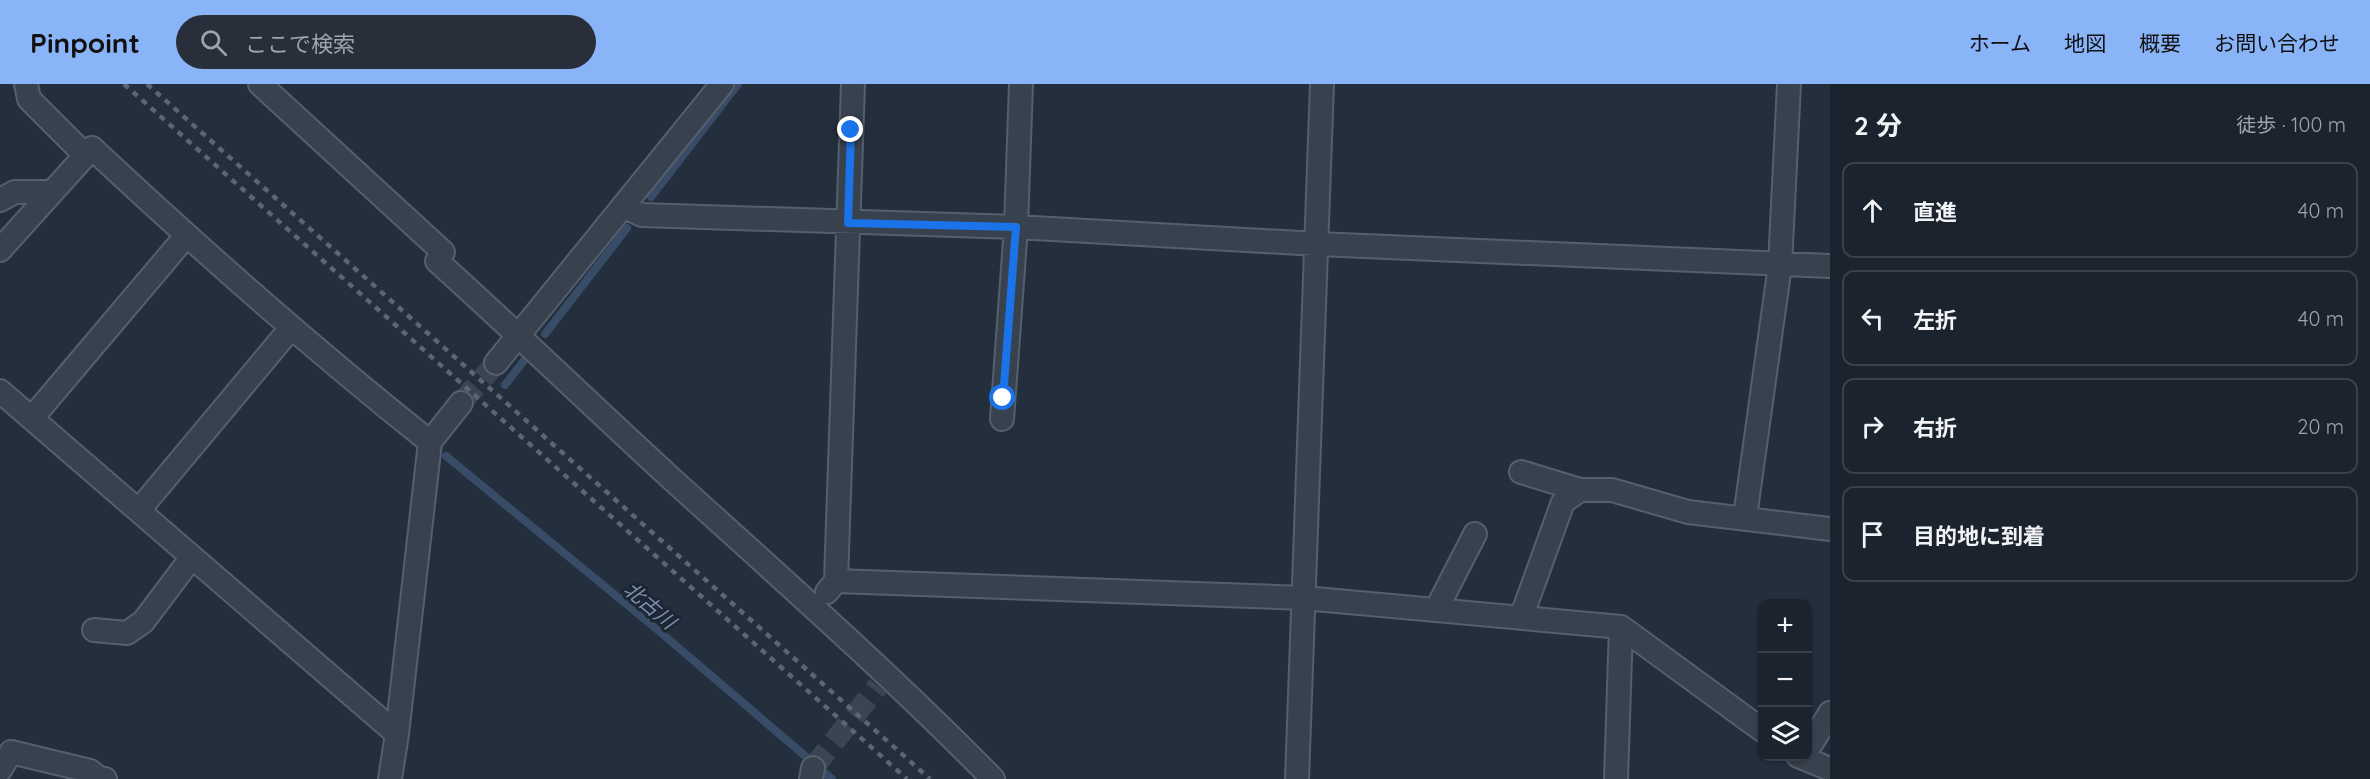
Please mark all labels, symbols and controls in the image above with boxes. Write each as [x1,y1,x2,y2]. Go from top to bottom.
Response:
search box [176,15,596,69]
text: Pinpoint [30,25,140,60]
icon: search [197,26,230,59]
text: ここで検索 [245,30,355,58]
text: ホーム [1969,30,2031,56]
text: 地図 [2064,30,2106,56]
text: 概要 [2139,30,2181,56]
text: お問い合わせ [2214,30,2340,56]
text: 2 分 [1854,109,1902,142]
text: 徒歩 · 100 m [2236,112,2346,137]
route end [837,116,863,142]
icon: ahead [1856,194,1889,227]
text: 直進 [1913,198,1957,226]
text: 40 m [2298,198,2344,223]
icon: left [1856,302,1889,335]
text: 左折 [1913,306,1957,334]
text: 40 m [2298,306,2344,331]
route start [989,384,1015,410]
icon: right [1856,410,1889,443]
text: 右折 [1913,414,1957,442]
text: 20 m [2297,414,2344,439]
icon: arrive [1856,518,1889,551]
text: 目的地に到着 [1913,522,2045,550]
water label: 北古川 [619,576,683,635]
map controls [1758,599,1812,761]
button: + [1758,599,1812,653]
button: − [1758,653,1812,707]
button: layers [1758,707,1812,761]

